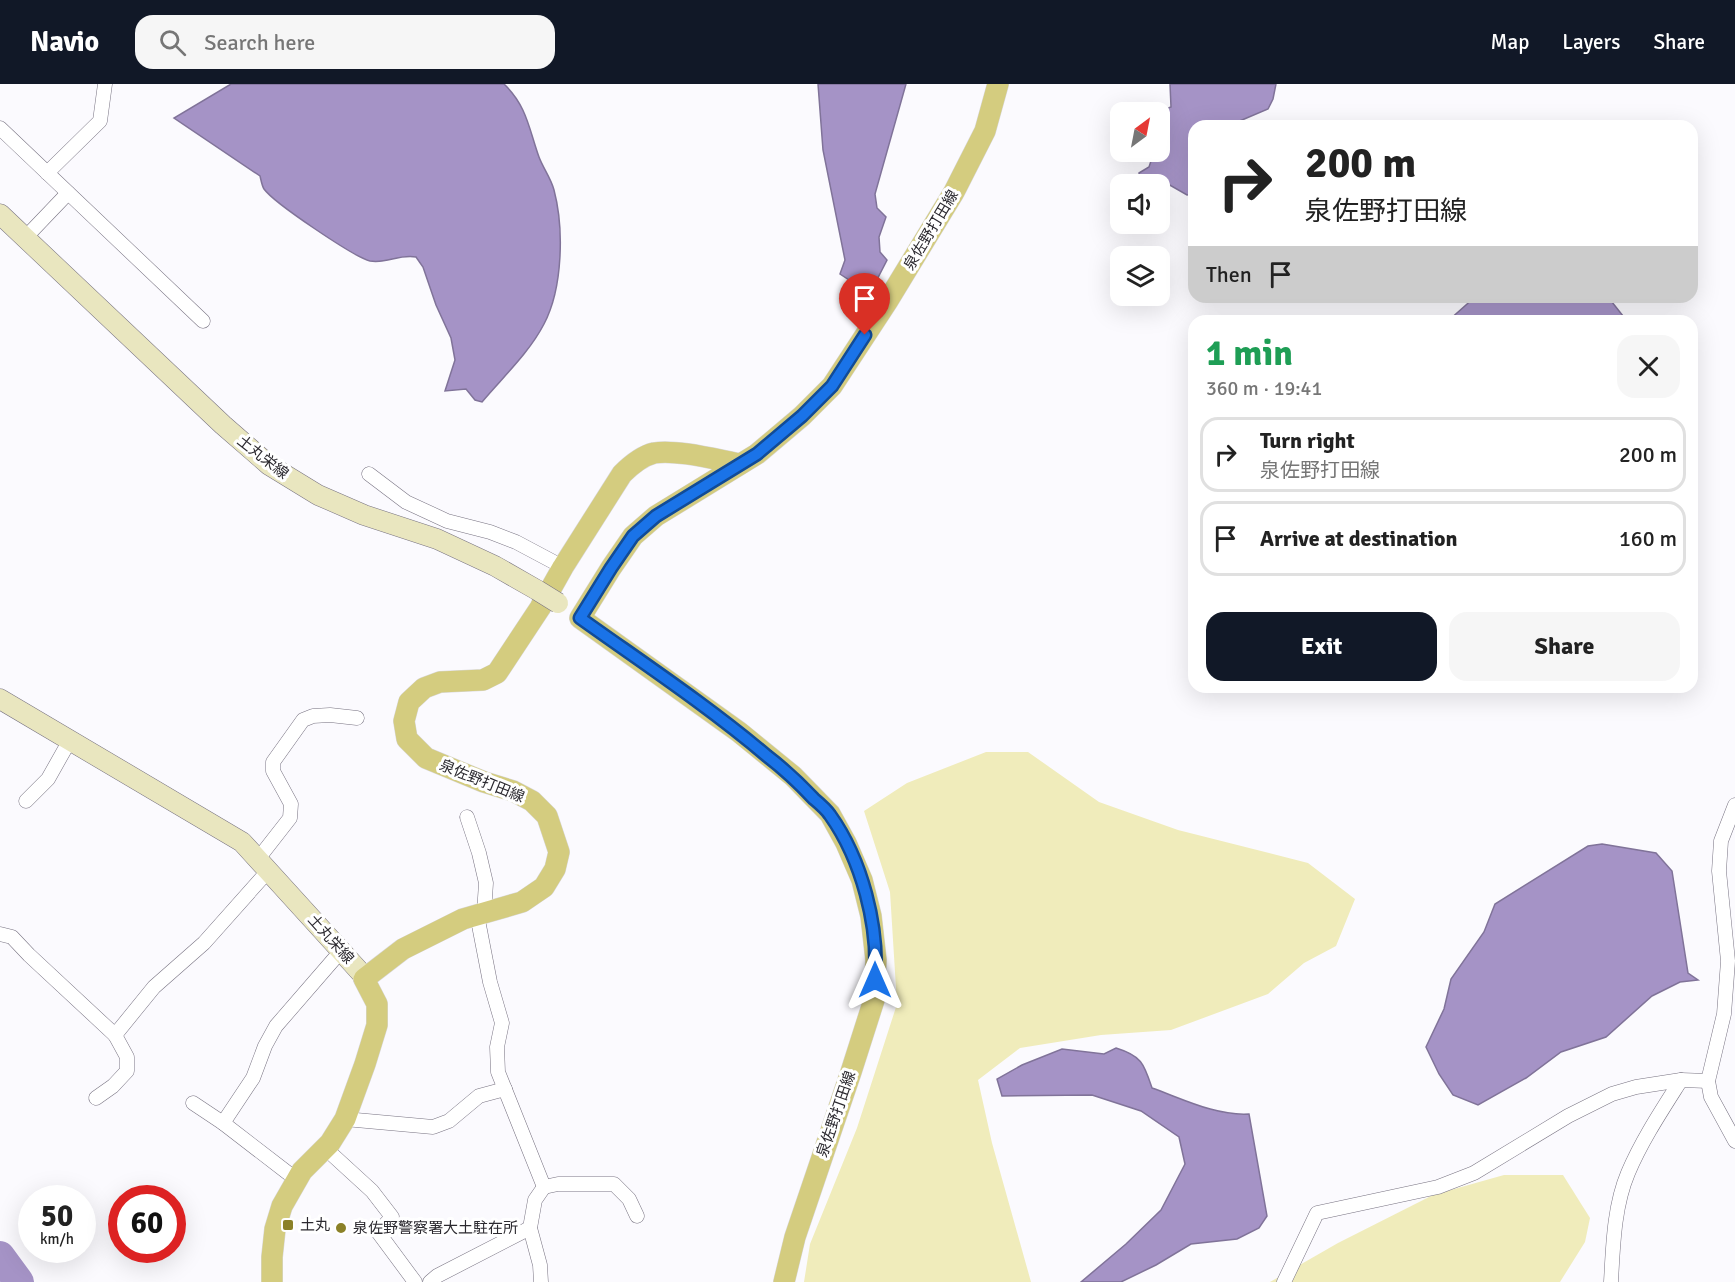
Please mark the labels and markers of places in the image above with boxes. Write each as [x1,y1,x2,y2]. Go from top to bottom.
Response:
pin [839,273,890,335]
place label: 土丸 [300,1216,330,1234]
marker: 土丸 [281,1218,295,1232]
place label: 泉佐野警察署大土駐在所 [353,1219,518,1237]
marker: 泉佐野警察署大土駐在所 [334,1221,348,1235]

